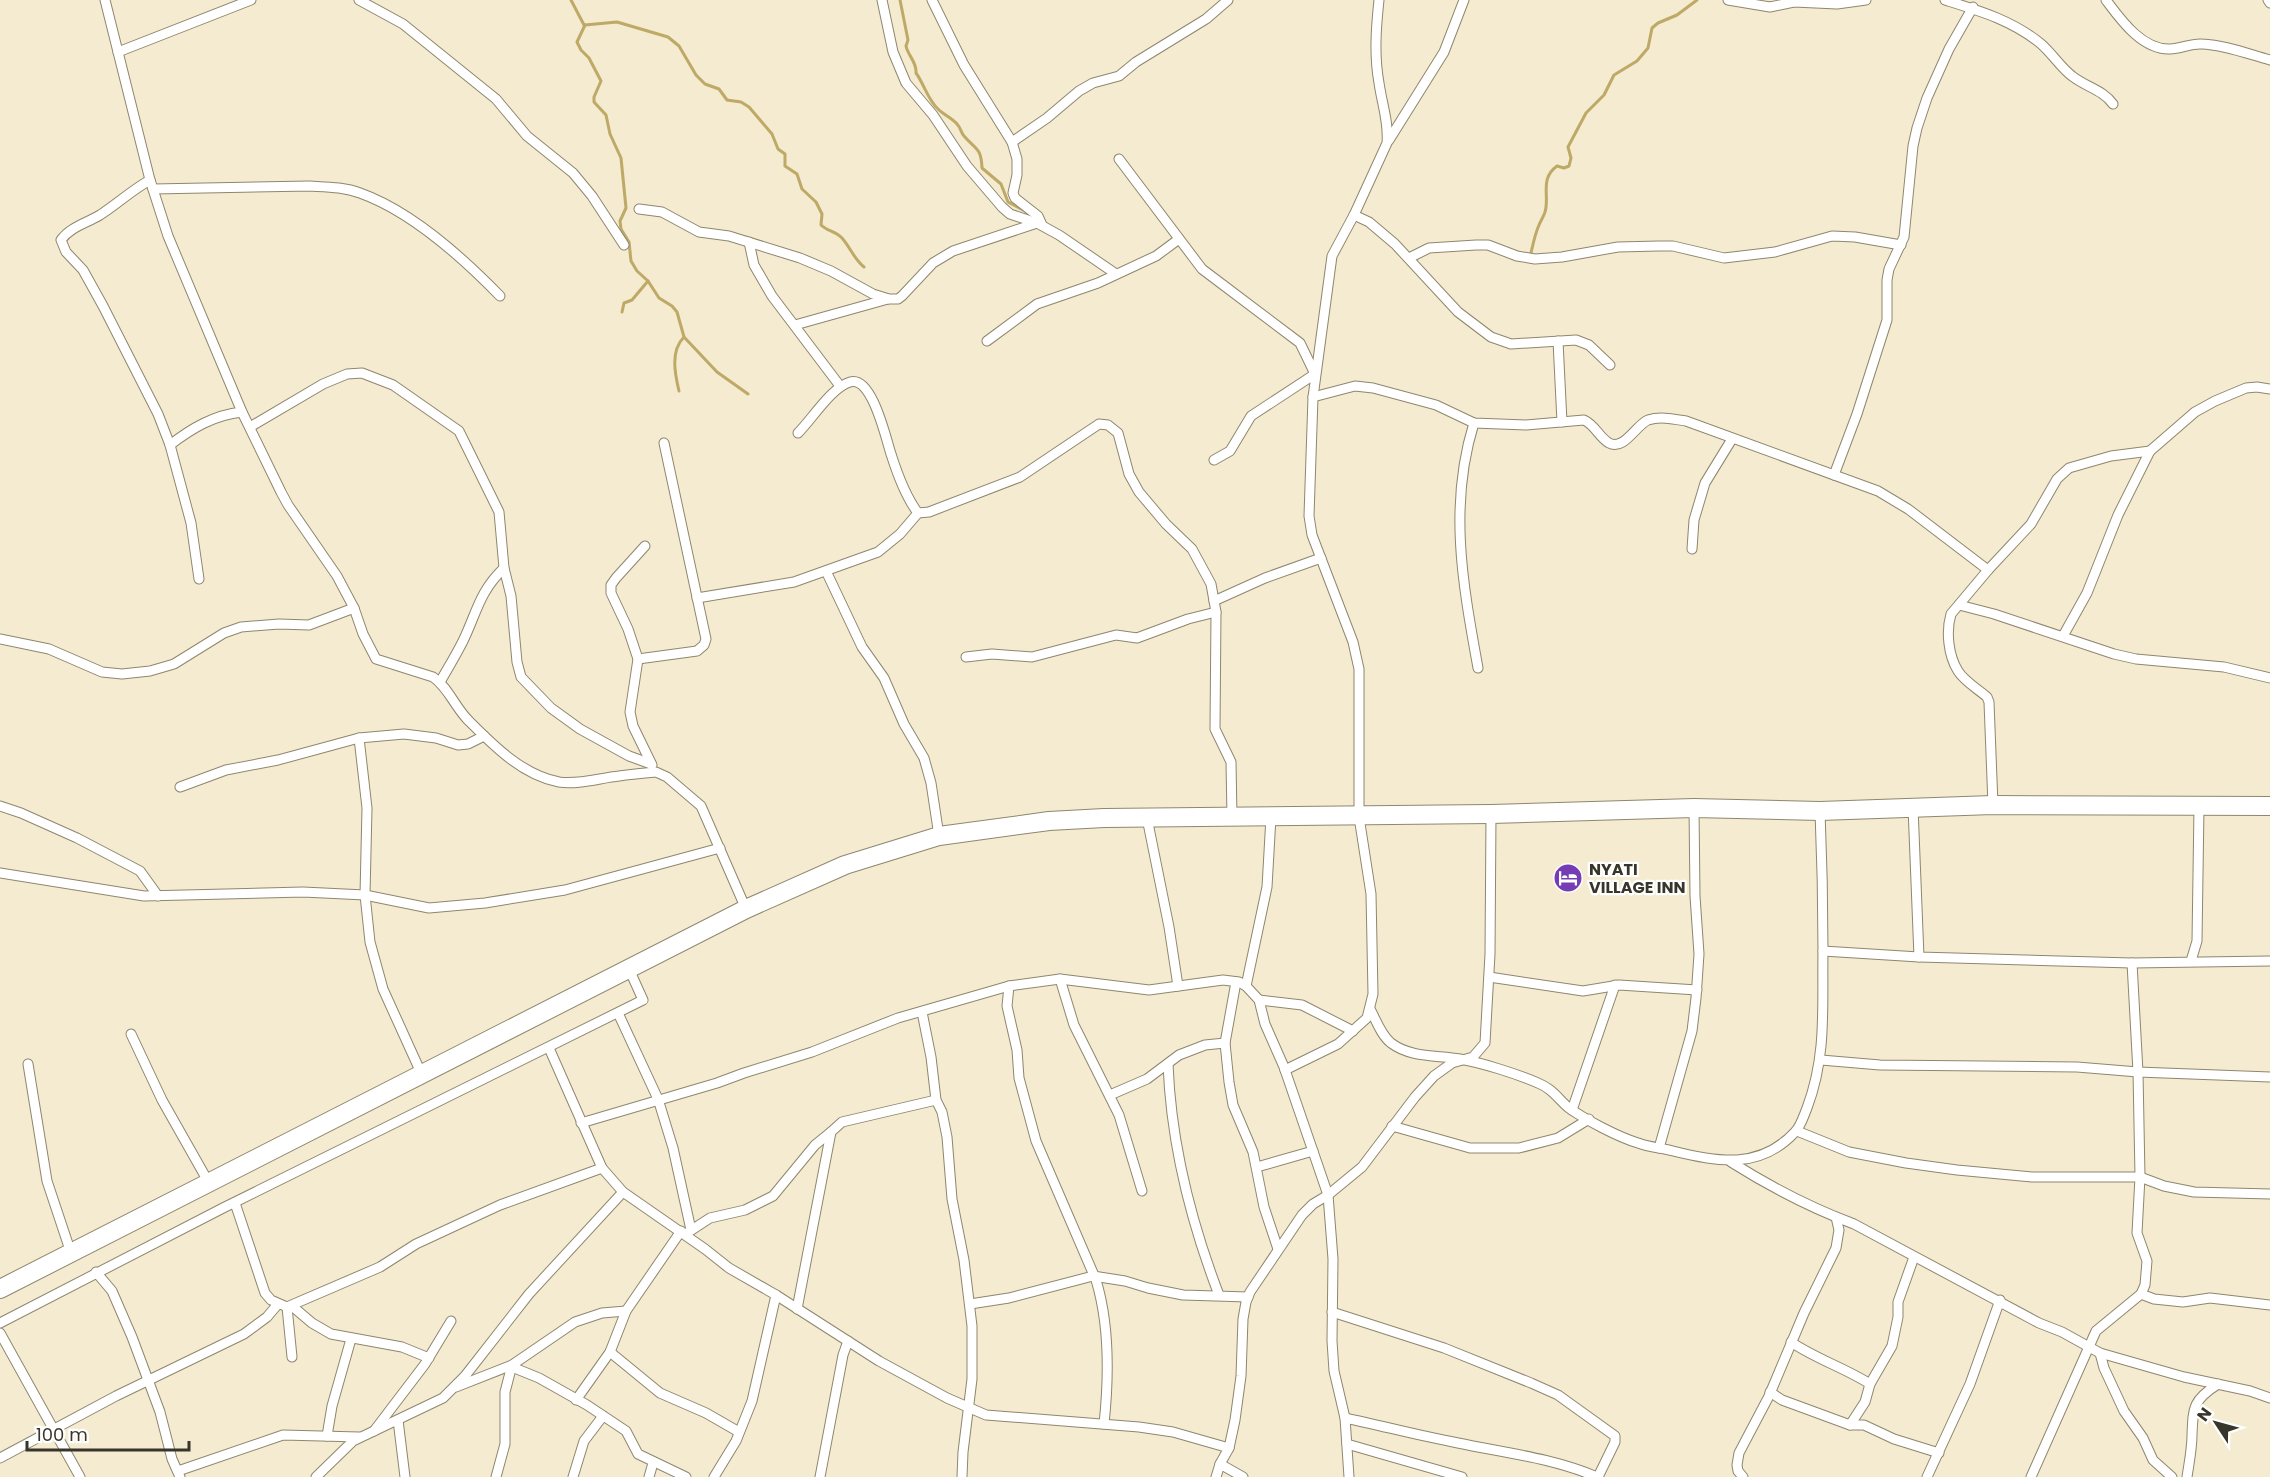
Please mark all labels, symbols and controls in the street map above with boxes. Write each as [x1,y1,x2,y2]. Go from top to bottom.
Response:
place label: NYATI VILLAGE INN [1589,858,1685,899]
hotel icon: NYATI VILLAGE INN [1552,862,1584,894]
north arrow [2186,1393,2246,1453]
text: N [2191,1403,2217,1426]
scale bar [27,1414,189,1452]
text: 100 m [36,1422,88,1447]

